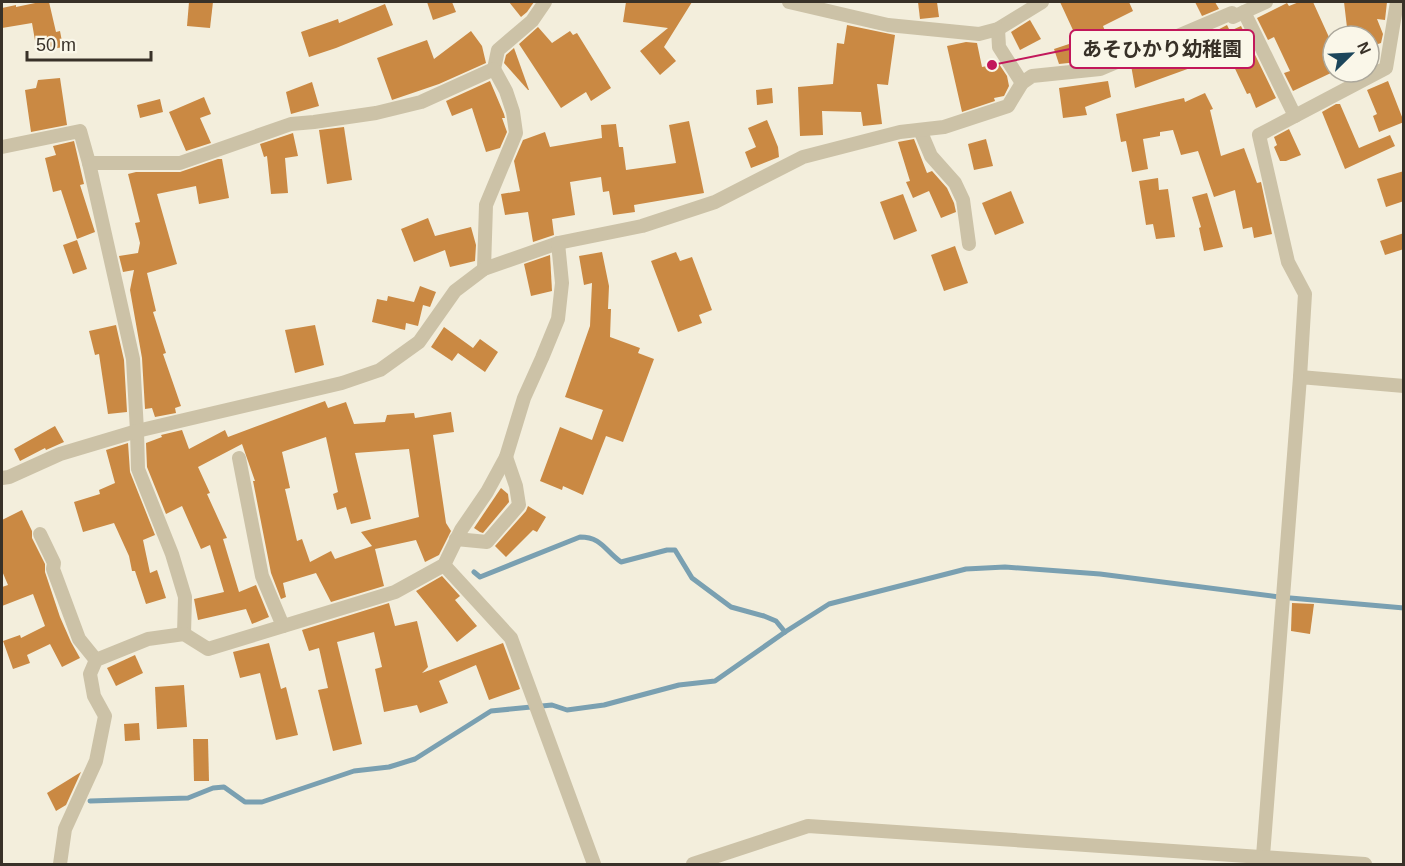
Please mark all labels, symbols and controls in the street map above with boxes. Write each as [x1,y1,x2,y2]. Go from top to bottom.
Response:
scale bar [27,24,152,62]
north arrow [1321,24,1381,84]
callout: あそひかり幼稚園 [1070,30,1254,68]
text: 50 m [36,35,76,55]
text: あそひかり幼稚園 [1082,38,1242,60]
text: N [1354,39,1374,57]

